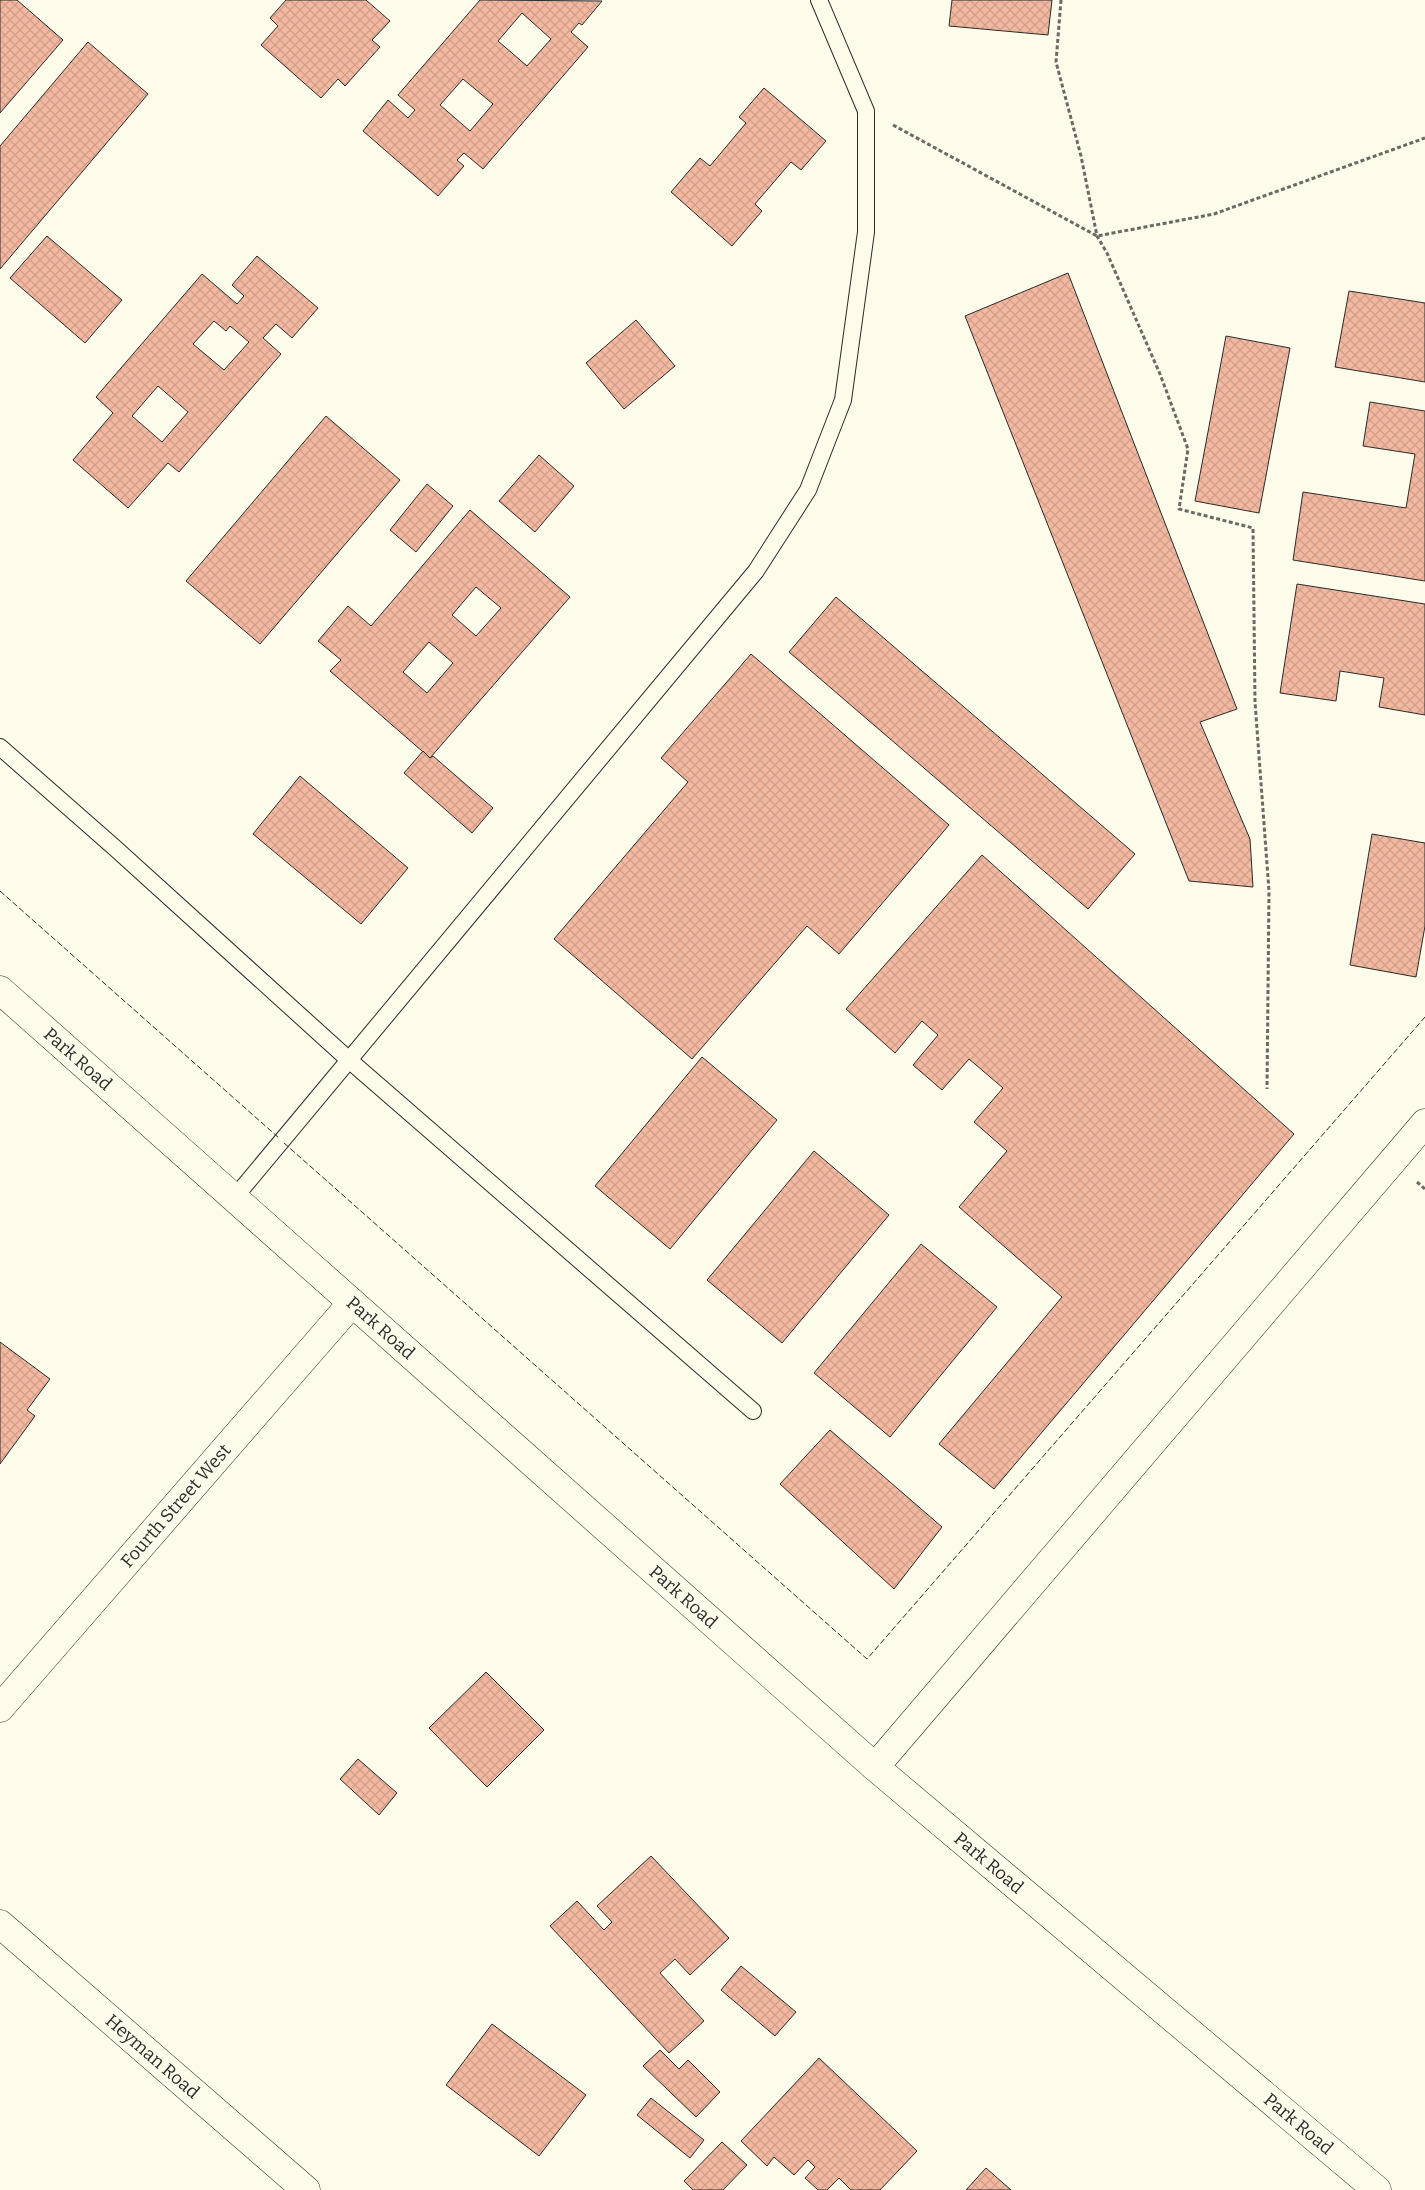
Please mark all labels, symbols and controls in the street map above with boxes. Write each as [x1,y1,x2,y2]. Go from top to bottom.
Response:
street label: Park Road [39,1023,117,1095]
street label: Park Road [342,1292,420,1364]
street label: Fourth Street West [116,1439,236,1572]
street label: Park Road [645,1561,722,1633]
street label: Park Road [950,1827,1028,1899]
street label: Heyman Road [101,2010,204,2104]
street label: Park Road [1259,2088,1338,2160]

